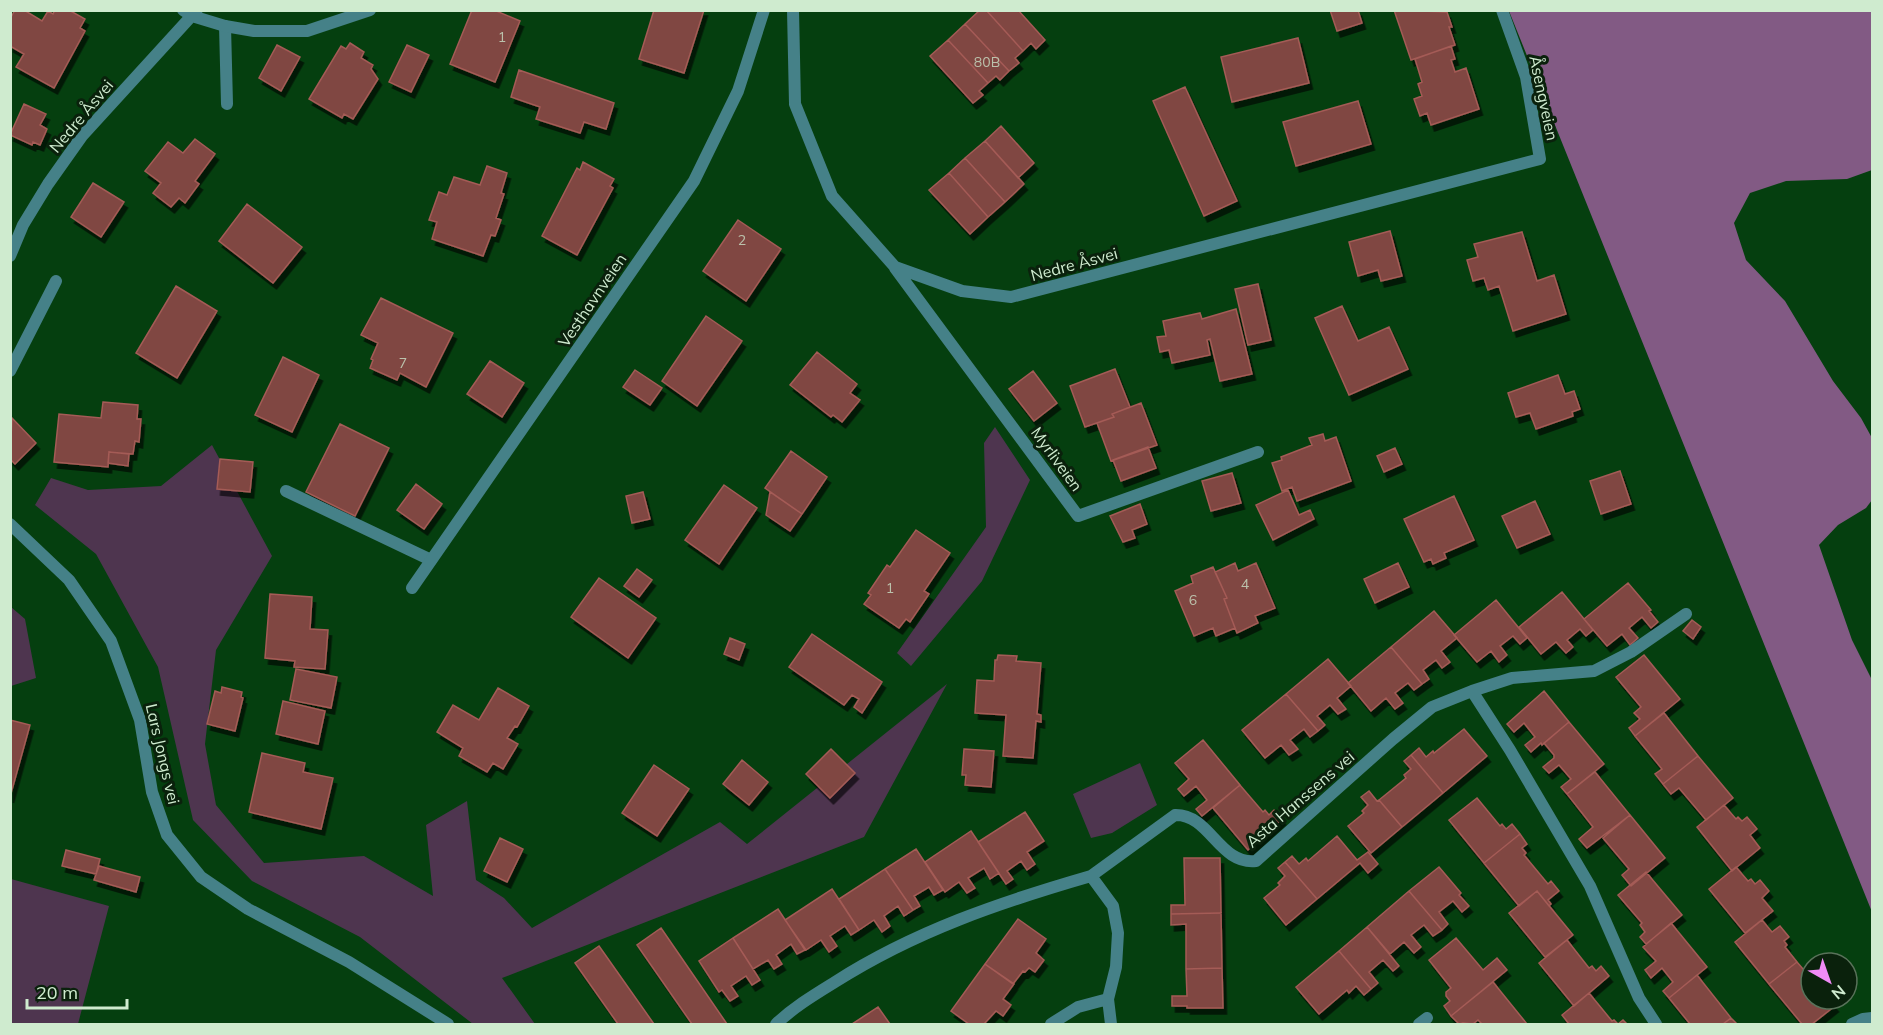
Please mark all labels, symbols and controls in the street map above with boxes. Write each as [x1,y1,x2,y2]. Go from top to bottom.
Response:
house number: 1 [498,28,506,46]
house number: 80B [974,53,1000,71]
street label: Åsengveien [1525,54,1563,142]
street label: Nedre Åsvei [45,75,117,157]
house number: 2 [738,231,746,249]
street label: Nedre Åsvei [1028,243,1120,285]
street label: Vesthavnveien [554,250,630,350]
house number: 7 [399,354,407,372]
street label: Myrliveien [1027,423,1087,495]
house number: 4 [1241,575,1250,593]
house number: 1 [886,579,894,597]
house number: 6 [1189,591,1197,609]
street label: Lars Jongs vei [142,702,184,806]
street label: Asta Hanssens vei [1242,746,1358,852]
north arrow [1799,951,1859,1011]
scale bar [27,972,128,1010]
text: 20 m [36,981,78,1004]
text: N [1828,981,1850,1004]

